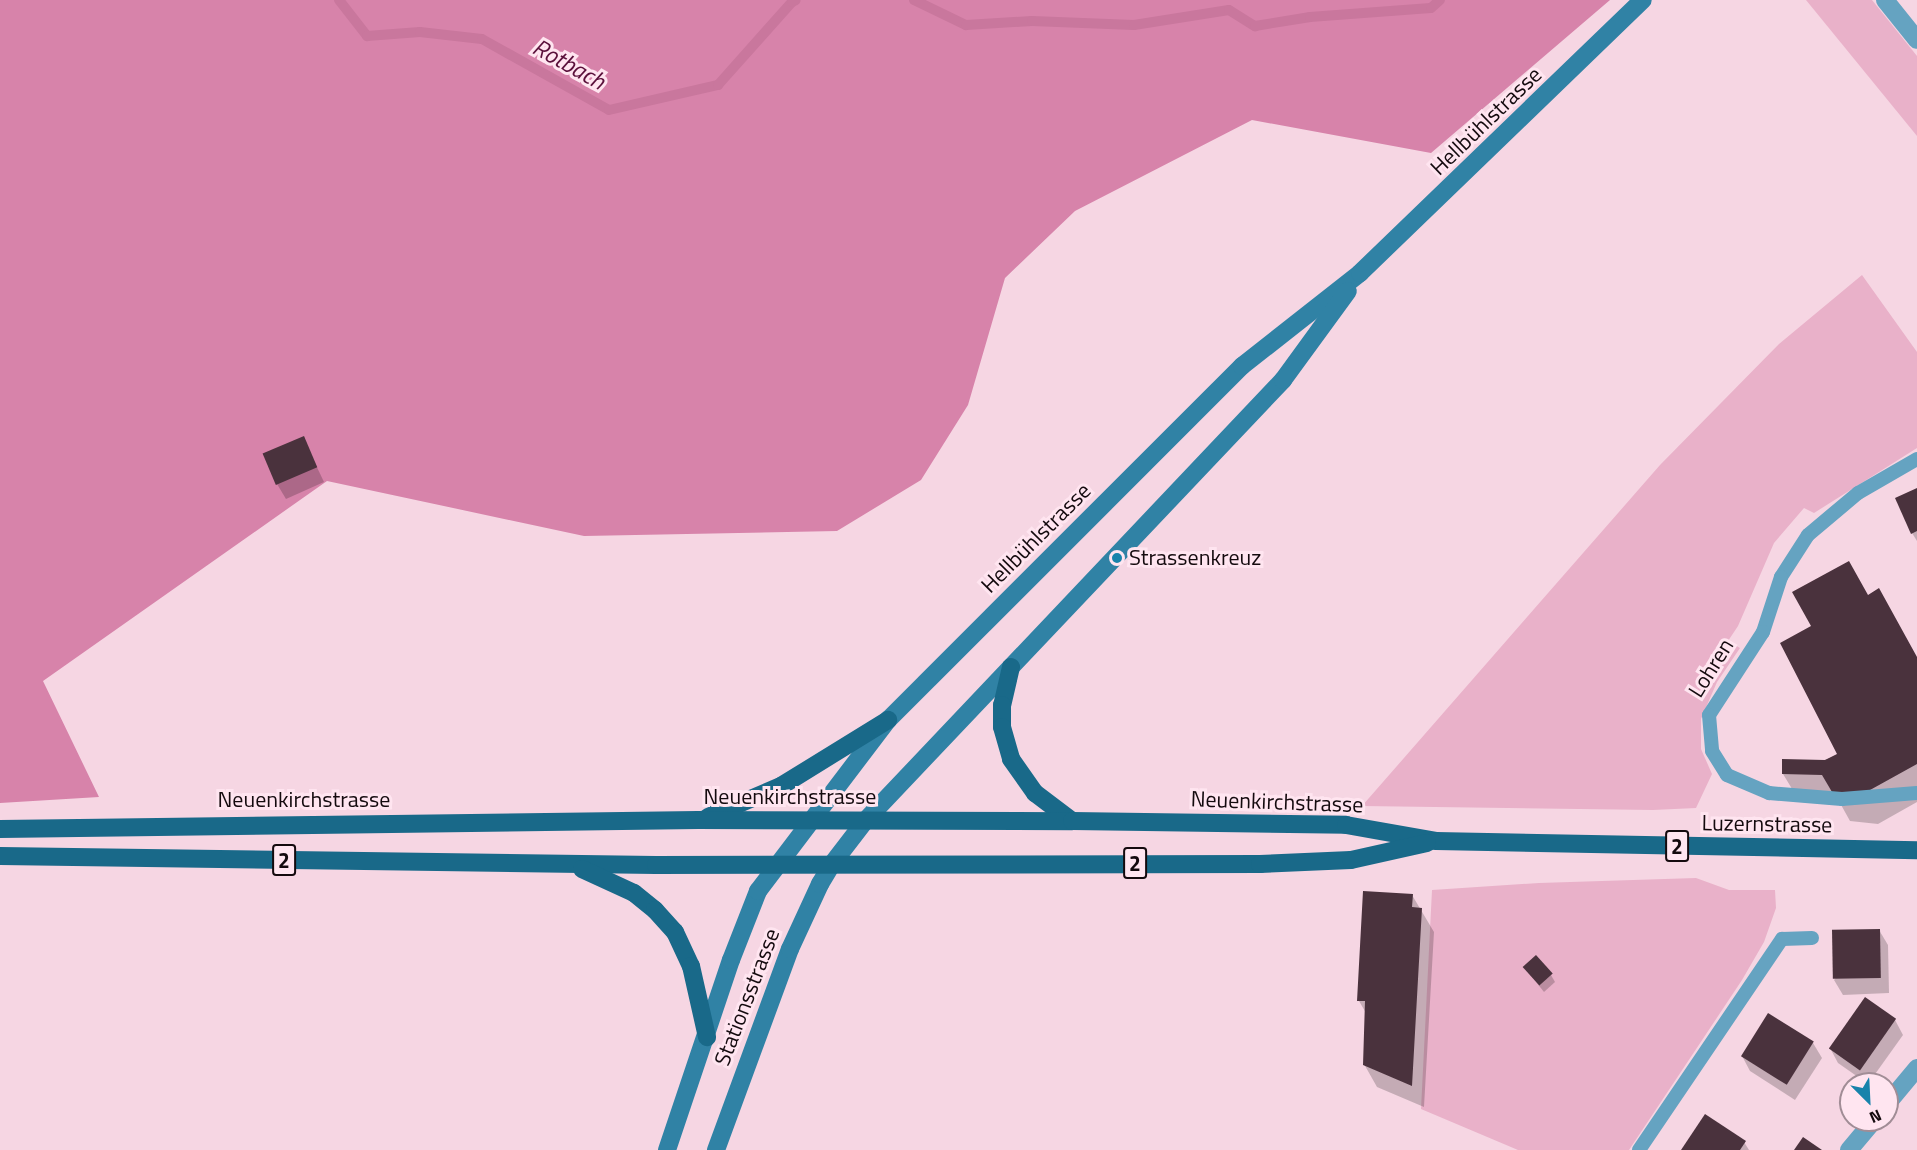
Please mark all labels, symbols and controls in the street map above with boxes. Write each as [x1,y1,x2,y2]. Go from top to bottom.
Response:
water label: Rotbach [528,32,610,96]
street label: Hellbühlstrasse [1425,61,1547,181]
street label: Hellbühlstrasse [976,478,1096,598]
place label: Strassenkreuz [1129,545,1261,571]
marker: Strassenkreuz [1110,551,1124,565]
street label: Lohren [1683,634,1739,702]
street label: Neuenkirchstrasse [704,784,876,810]
street label: Neuenkirchstrasse [1190,786,1364,818]
street label: Neuenkirchstrasse [218,787,390,813]
street label: Luzernstrasse [1701,810,1833,838]
road number: 2 [1665,828,1689,864]
road number: 2 [272,842,296,878]
road number: 2 [1123,845,1147,881]
street label: Stationsstrasse [709,925,785,1069]
north arrow [1839,1072,1899,1132]
text: N [1866,1103,1885,1130]

